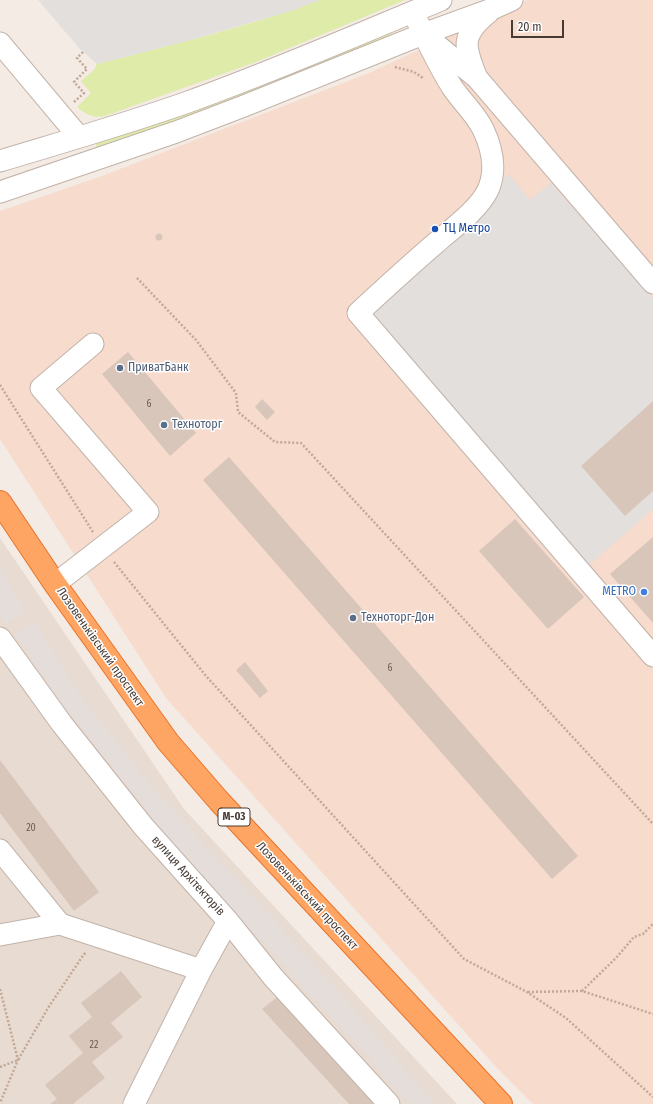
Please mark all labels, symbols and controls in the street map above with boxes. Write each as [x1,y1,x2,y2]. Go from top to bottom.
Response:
scale bar [513,12,566,38]
text: 20 m [518,20,542,34]
place label: ТЦ Метро [443,222,490,236]
marker: ТЦ Метро [430,224,440,234]
place label: ПриватБанк [128,361,189,375]
marker: ПриватБанк [115,363,125,373]
house number: 6 [147,398,151,410]
place label: Техноторг [172,418,222,432]
marker: Техноторг [159,420,169,430]
street label: Лозовеньківський проспект [53,585,147,709]
place label: METRO [602,585,636,599]
marker: METRO [639,587,649,597]
place label: Техноторг-Дон [361,611,434,625]
marker: Техноторг-Дон [348,613,358,623]
house number: 6 [388,662,392,674]
road number: М-03 [218,808,250,826]
house number: 20 [26,822,36,834]
street label: вулиця Архітекторів [148,833,228,919]
street label: Лозовеньківський проспект [253,839,361,953]
house number: 22 [90,1039,98,1051]

